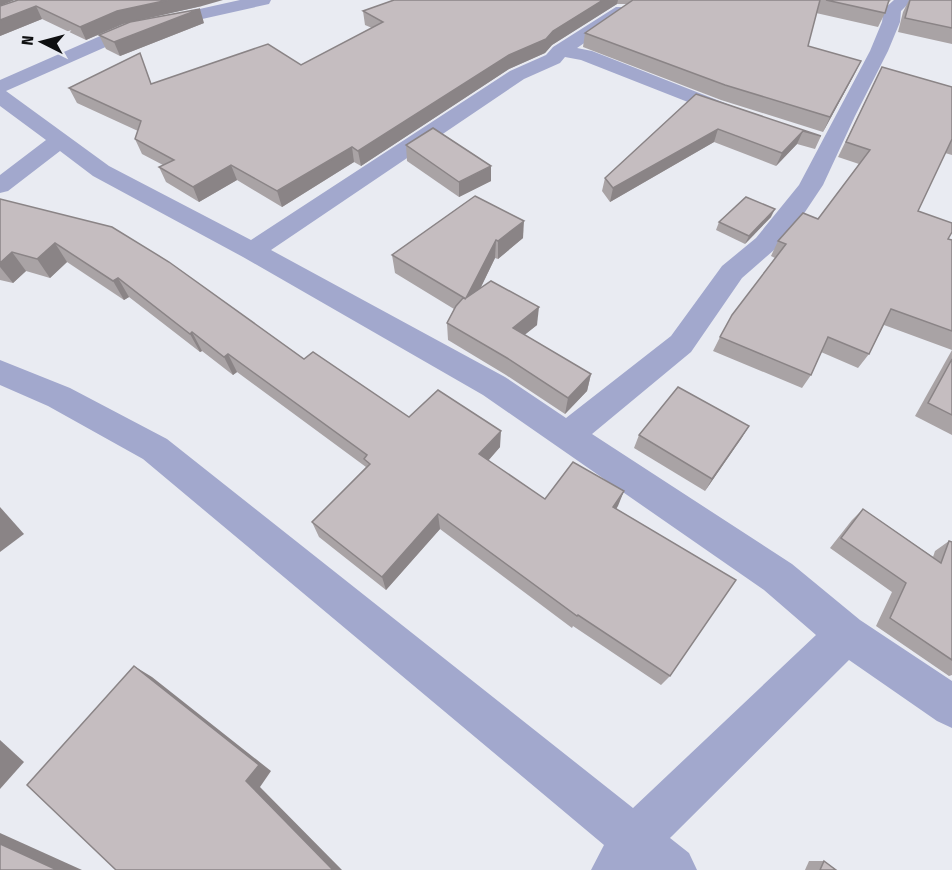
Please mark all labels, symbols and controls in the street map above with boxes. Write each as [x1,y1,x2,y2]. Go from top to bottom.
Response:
north arrow [12,12,72,72]
text: N [18,35,38,46]

